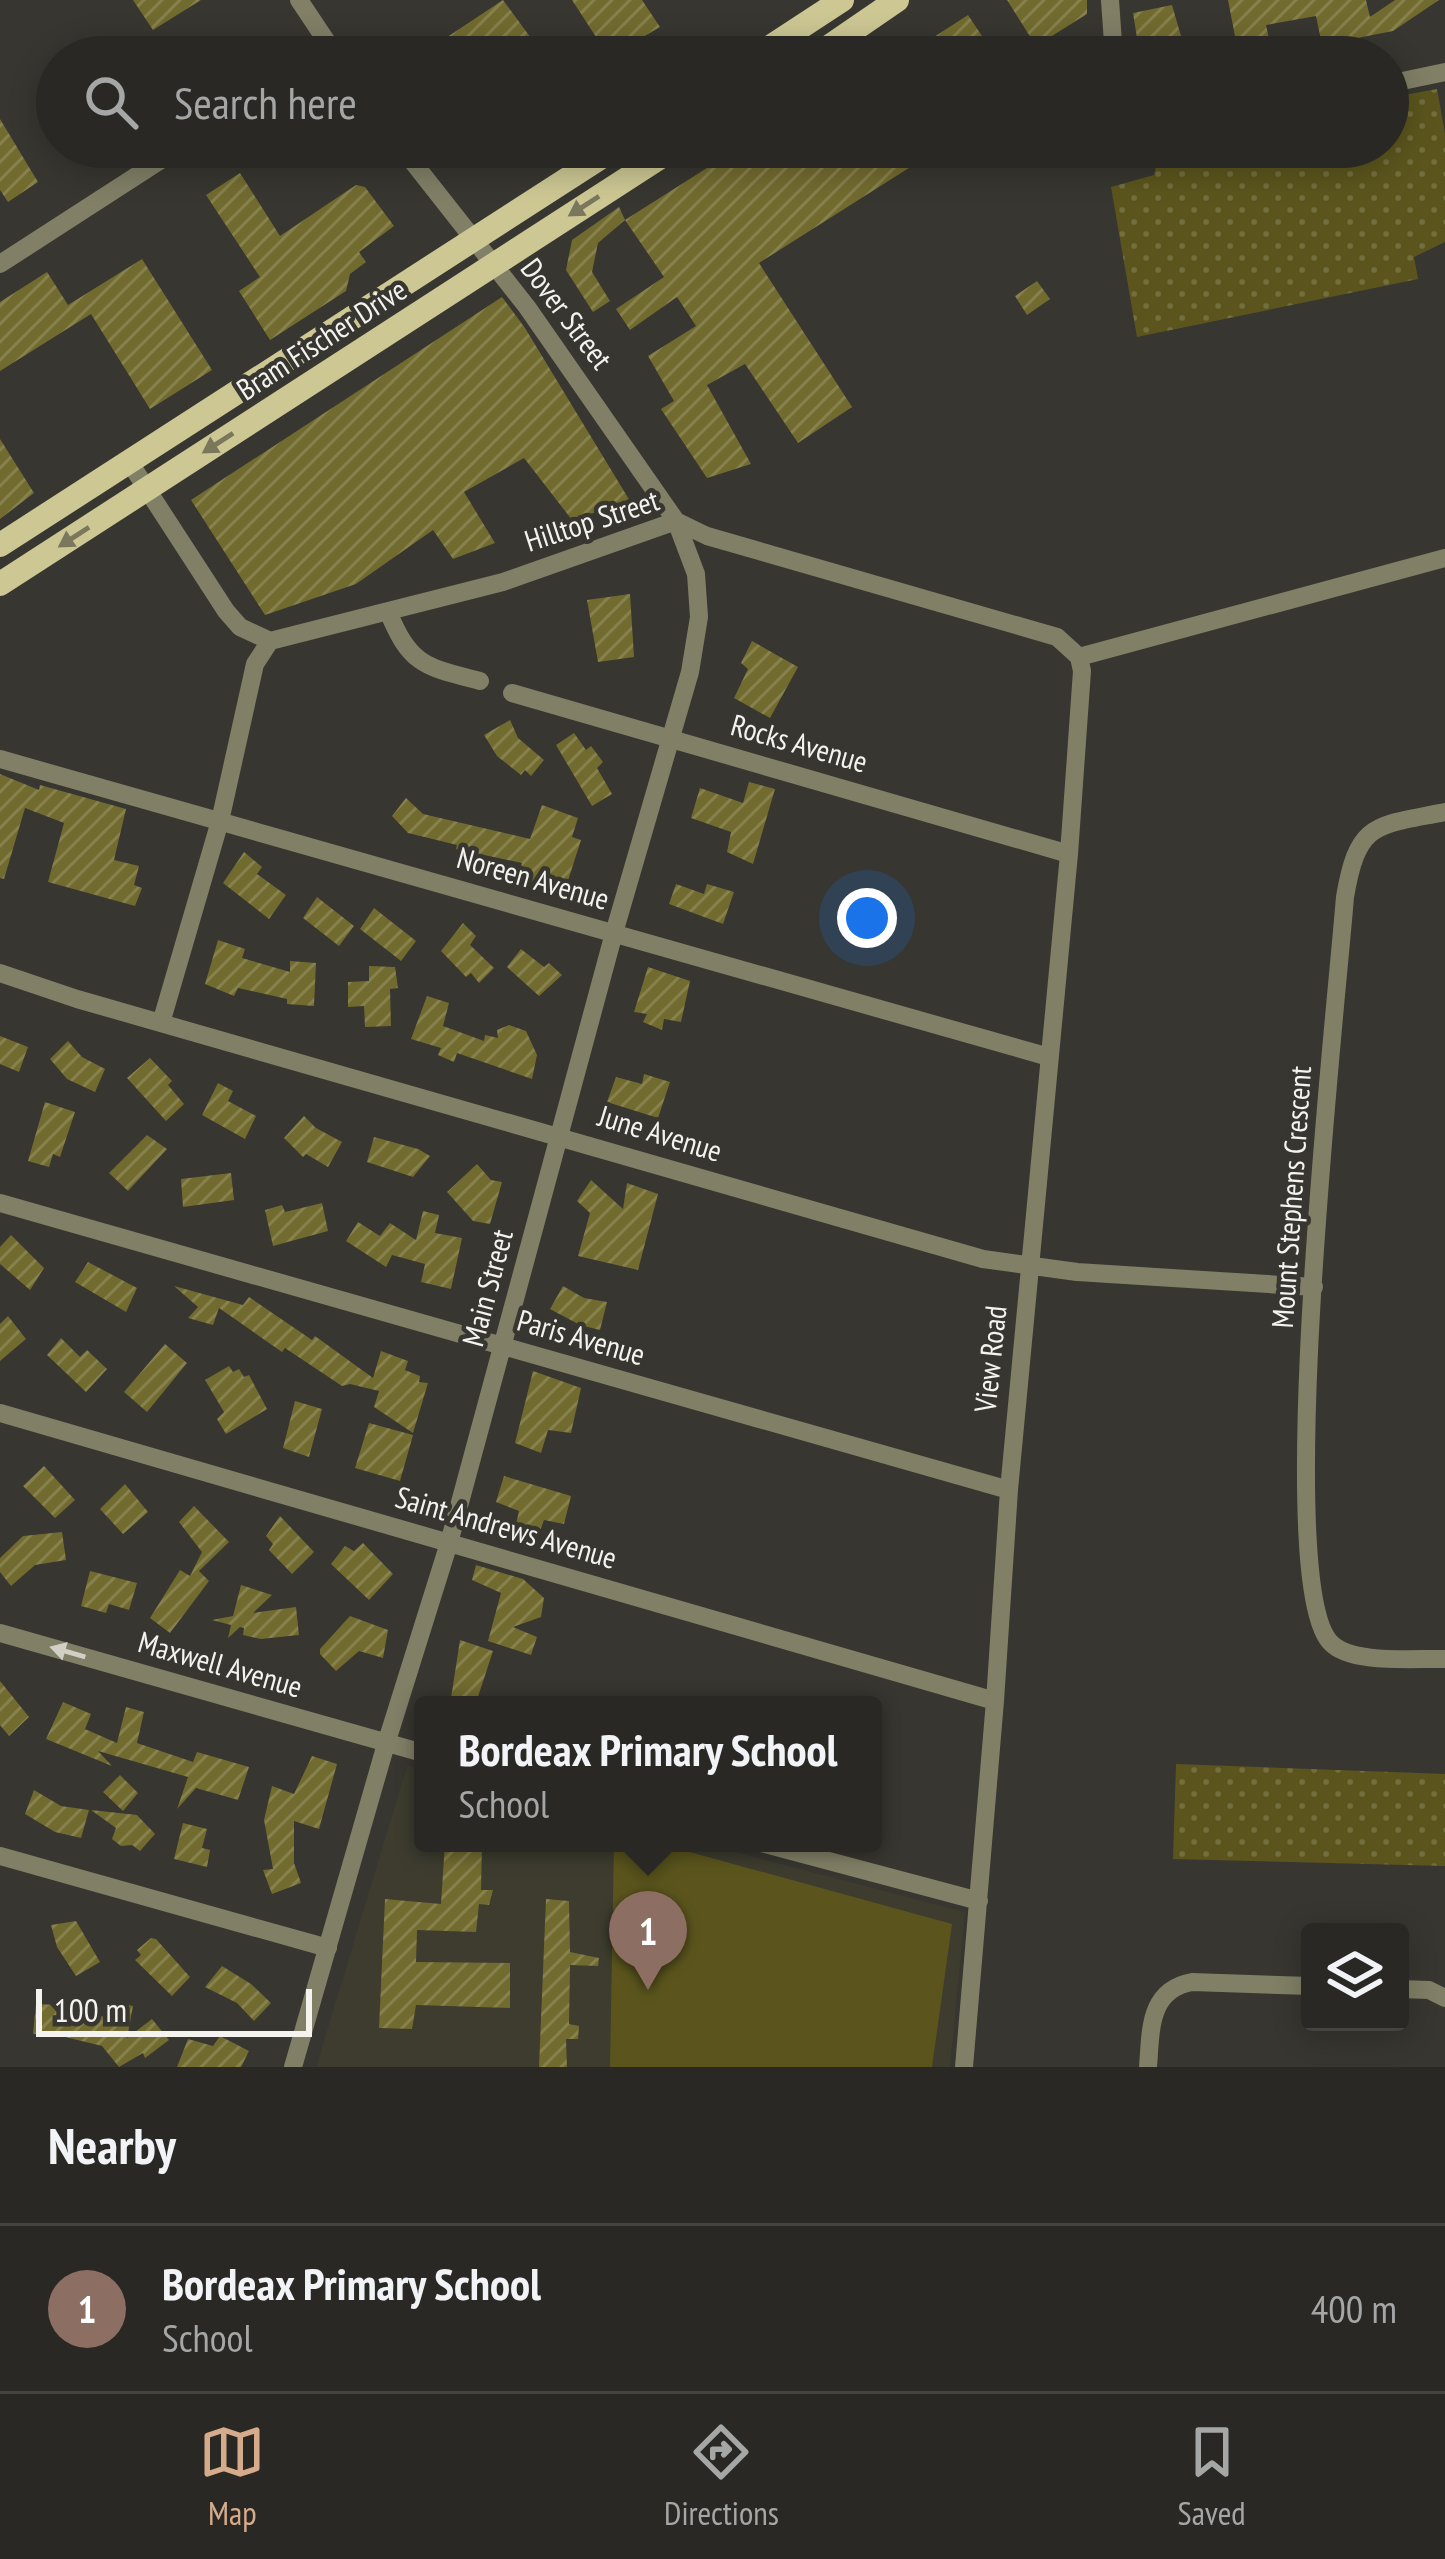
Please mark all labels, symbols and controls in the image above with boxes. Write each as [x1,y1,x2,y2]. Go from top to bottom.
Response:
search box [36,36,1409,168]
icon: search [78,69,144,135]
text: Search here [174,73,357,131]
one-way arrow [567,195,601,216]
street label: Dover Street [513,250,622,377]
street label: Bram Fischer Drive [229,269,413,408]
one-way arrow [202,432,234,454]
street label: Hilltop Street [519,479,664,560]
one-way arrow [57,525,90,547]
street label: Rocks Avenue [727,705,872,781]
street label: Noreen Avenue [453,837,614,918]
your location [837,888,897,948]
street label: Mount Stephens Crescent [1262,1064,1319,1329]
street label: June Avenue [593,1095,727,1170]
street label: Main Street [452,1224,521,1350]
street label: Paris Avenue [513,1300,650,1373]
street label: View Road [964,1303,1015,1415]
street label: Saint Andrews Avenue [391,1476,622,1577]
street label: Maxwell Avenue [134,1622,307,1706]
one-way arrow [49,1642,86,1661]
popup [414,1696,882,1852]
text: Bordeax Primary School [459,1720,837,1778]
text: School [459,1778,549,1829]
pin: 1 [609,1891,687,1990]
map controls [1301,1923,1409,2031]
button: layers [1301,1923,1409,2031]
scale bar [36,1983,312,2036]
text: 100 m [54,1988,127,2031]
text: Nearby [48,2112,176,2178]
text: Bordeax Primary School [162,2254,541,2312]
text: 1 [78,2283,96,2334]
text: 400 m [1311,2283,1397,2334]
text: School [162,2312,253,2363]
tab: Map [199,2419,265,2534]
tab: Directions [664,2419,779,2534]
tab: Saved [1178,2419,1246,2534]

